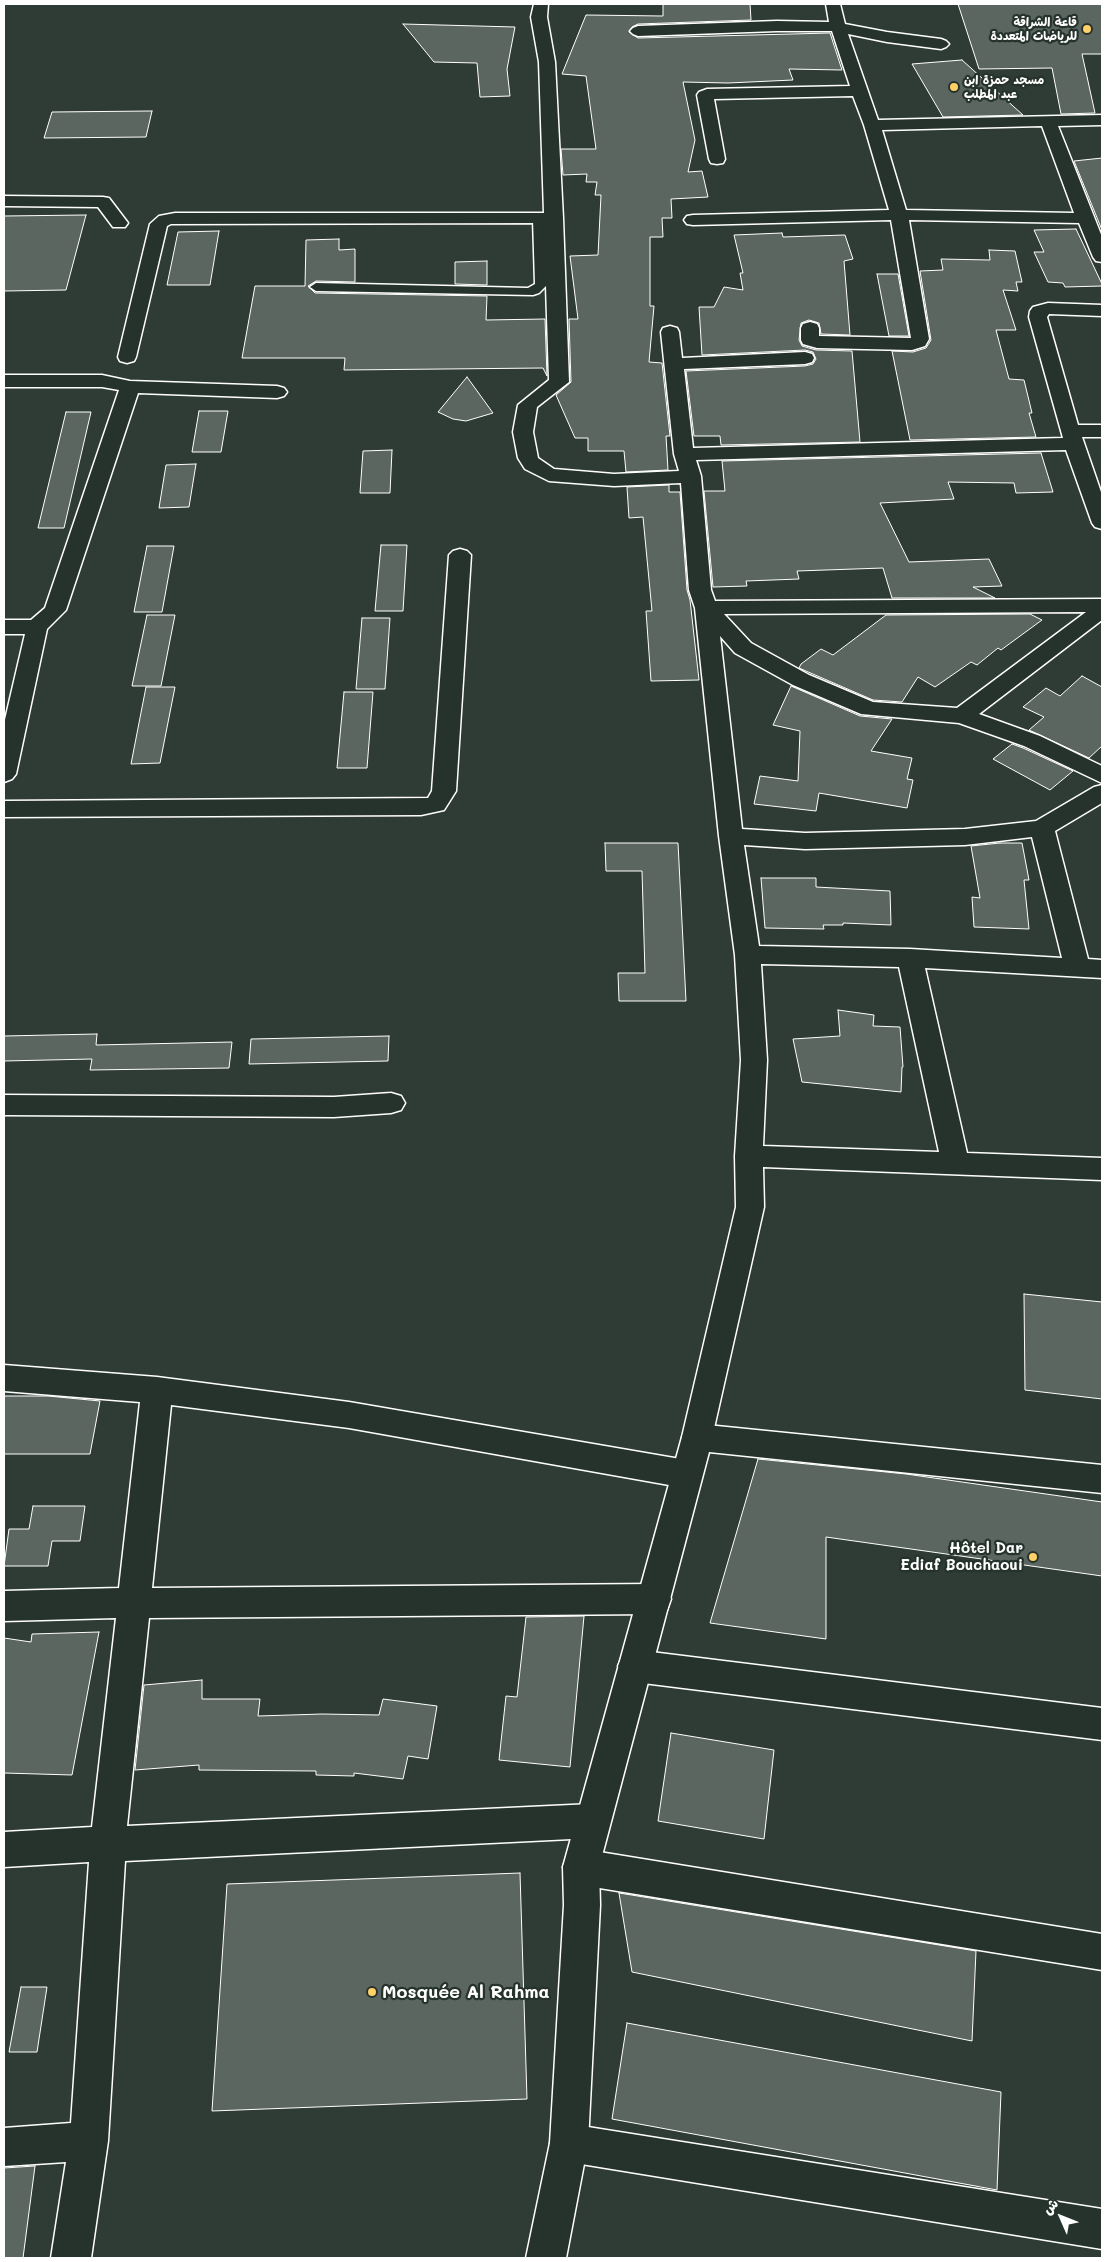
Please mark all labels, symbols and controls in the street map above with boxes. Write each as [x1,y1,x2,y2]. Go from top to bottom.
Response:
place label: قاعة الشراقة للرياضات المتعددة [990,15,1077,43]
marker: قاعة الشراقة للرياضات المتعددة [1081,23,1093,35]
place label: مسجد حمزة ابن عبد المطلب [964,73,1044,101]
marker: مسجد حمزة ابن عبد المطلب [948,81,960,93]
place label: Hôtel Dar Ediaf Bouchaoui [900,1539,1023,1574]
marker: Hôtel Dar Ediaf Bouchaoui [1027,1551,1039,1563]
place label: Mosquée Al Rahma [382,1981,550,2003]
marker: Mosquée Al Rahma [366,1986,378,1998]
north arrow [1036,2192,1086,2242]
text: ش [1038,2194,1062,2218]

